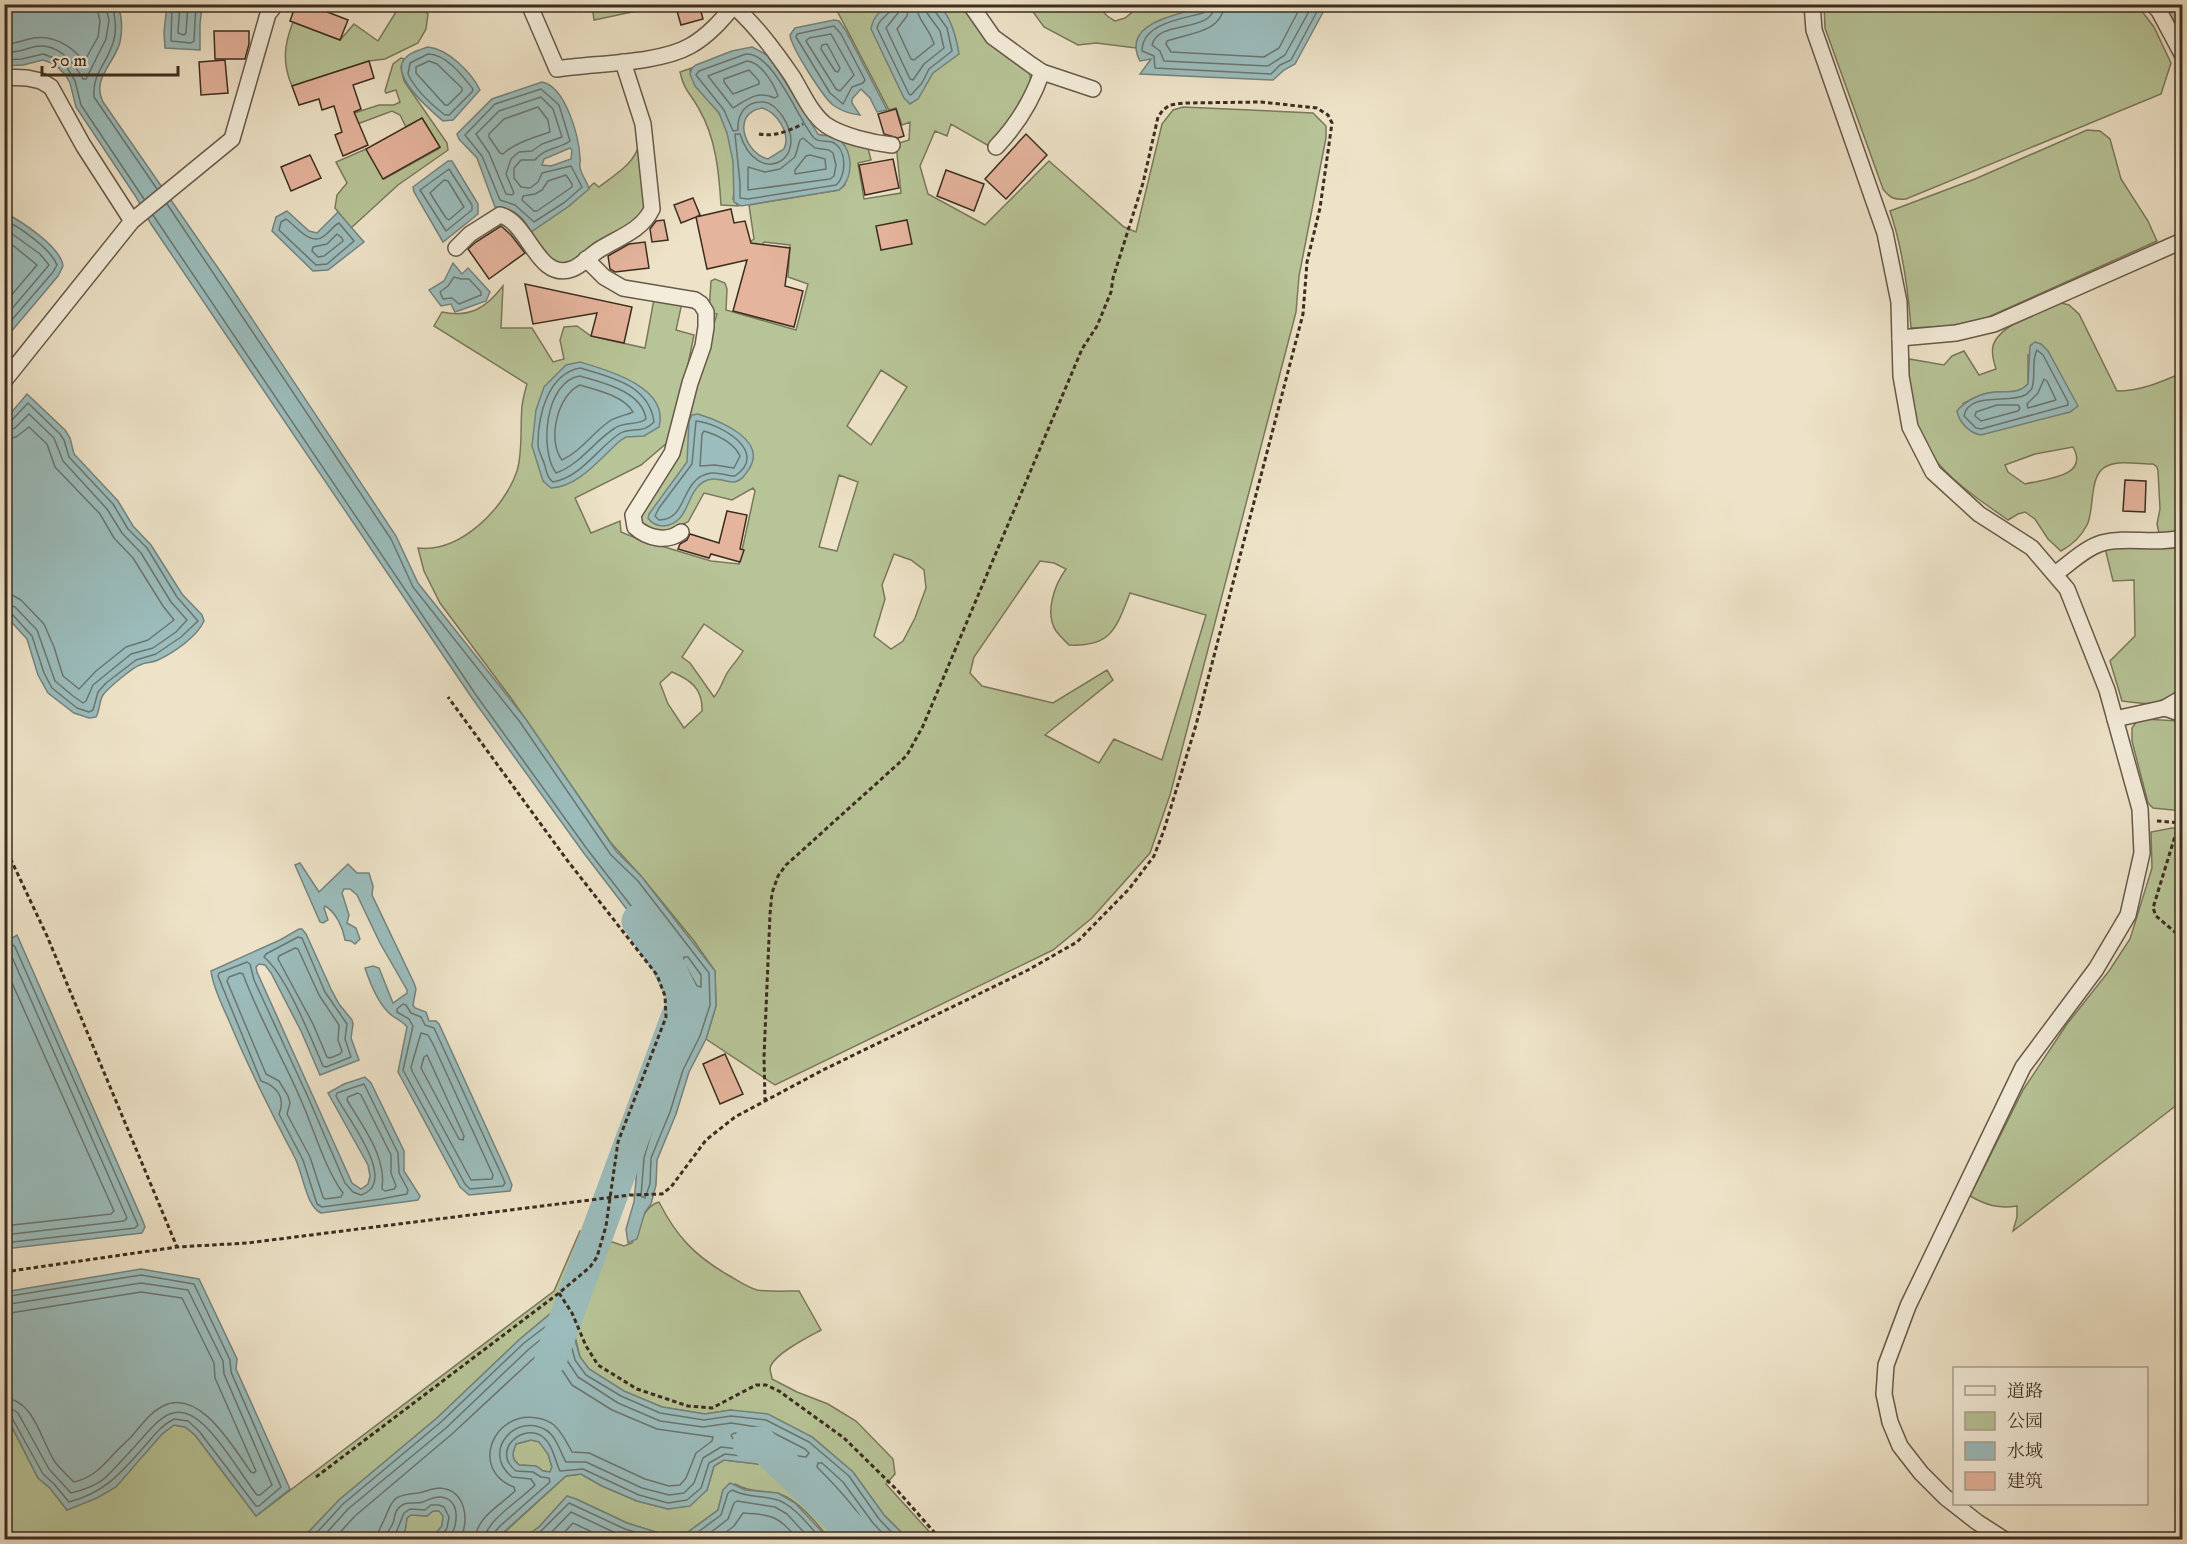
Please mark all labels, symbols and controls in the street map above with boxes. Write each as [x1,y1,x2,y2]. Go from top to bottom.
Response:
scale bar [42,39,178,77]
text: 50 m [51,50,87,72]
legend [1953,1367,2148,1505]
text: 道路 [2007,1381,2043,1403]
text: 公园 [2007,1411,2043,1433]
text: 水域 [2007,1441,2043,1463]
text: 建筑 [2007,1471,2043,1493]

